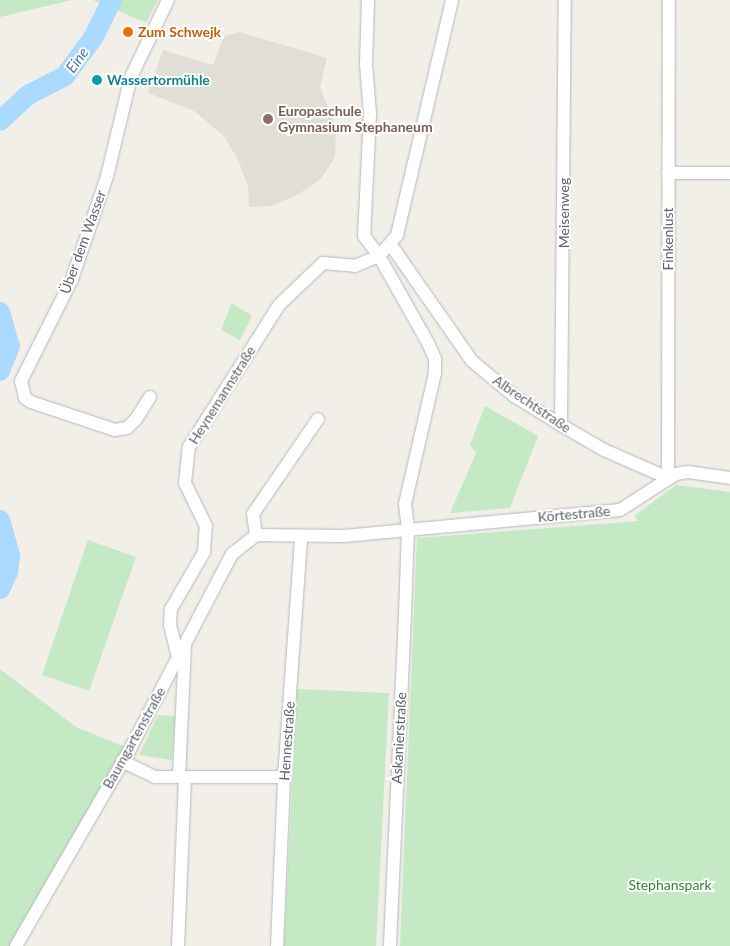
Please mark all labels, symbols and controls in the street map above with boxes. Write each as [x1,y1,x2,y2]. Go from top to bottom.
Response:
place label: Zum Schwejk [138,24,221,40]
marker: Zum Schwejk [122,26,134,38]
water label: Eine [62,44,92,76]
place label: Wassertormühle [107,72,210,88]
marker: Wassertormühle [91,74,103,86]
place label: Europaschule Gymnasium Stephaneum [278,103,433,136]
marker: Europaschule Gymnasium Stephaneum [262,113,274,125]
street label: Meisenweg [556,178,572,248]
street label: Über dem Wasser [56,188,110,296]
street label: Finkenlust [660,207,676,271]
street label: Heynemannstraße [185,343,259,447]
street label: Albrechtstraße [490,372,574,436]
street label: Körtestraße [537,502,611,526]
street label: Baumgartenstraße [99,684,169,792]
street label: Askanierstraße [388,692,410,784]
street label: Hennestraße [276,701,298,781]
park label: Stephanspark [628,877,712,893]

